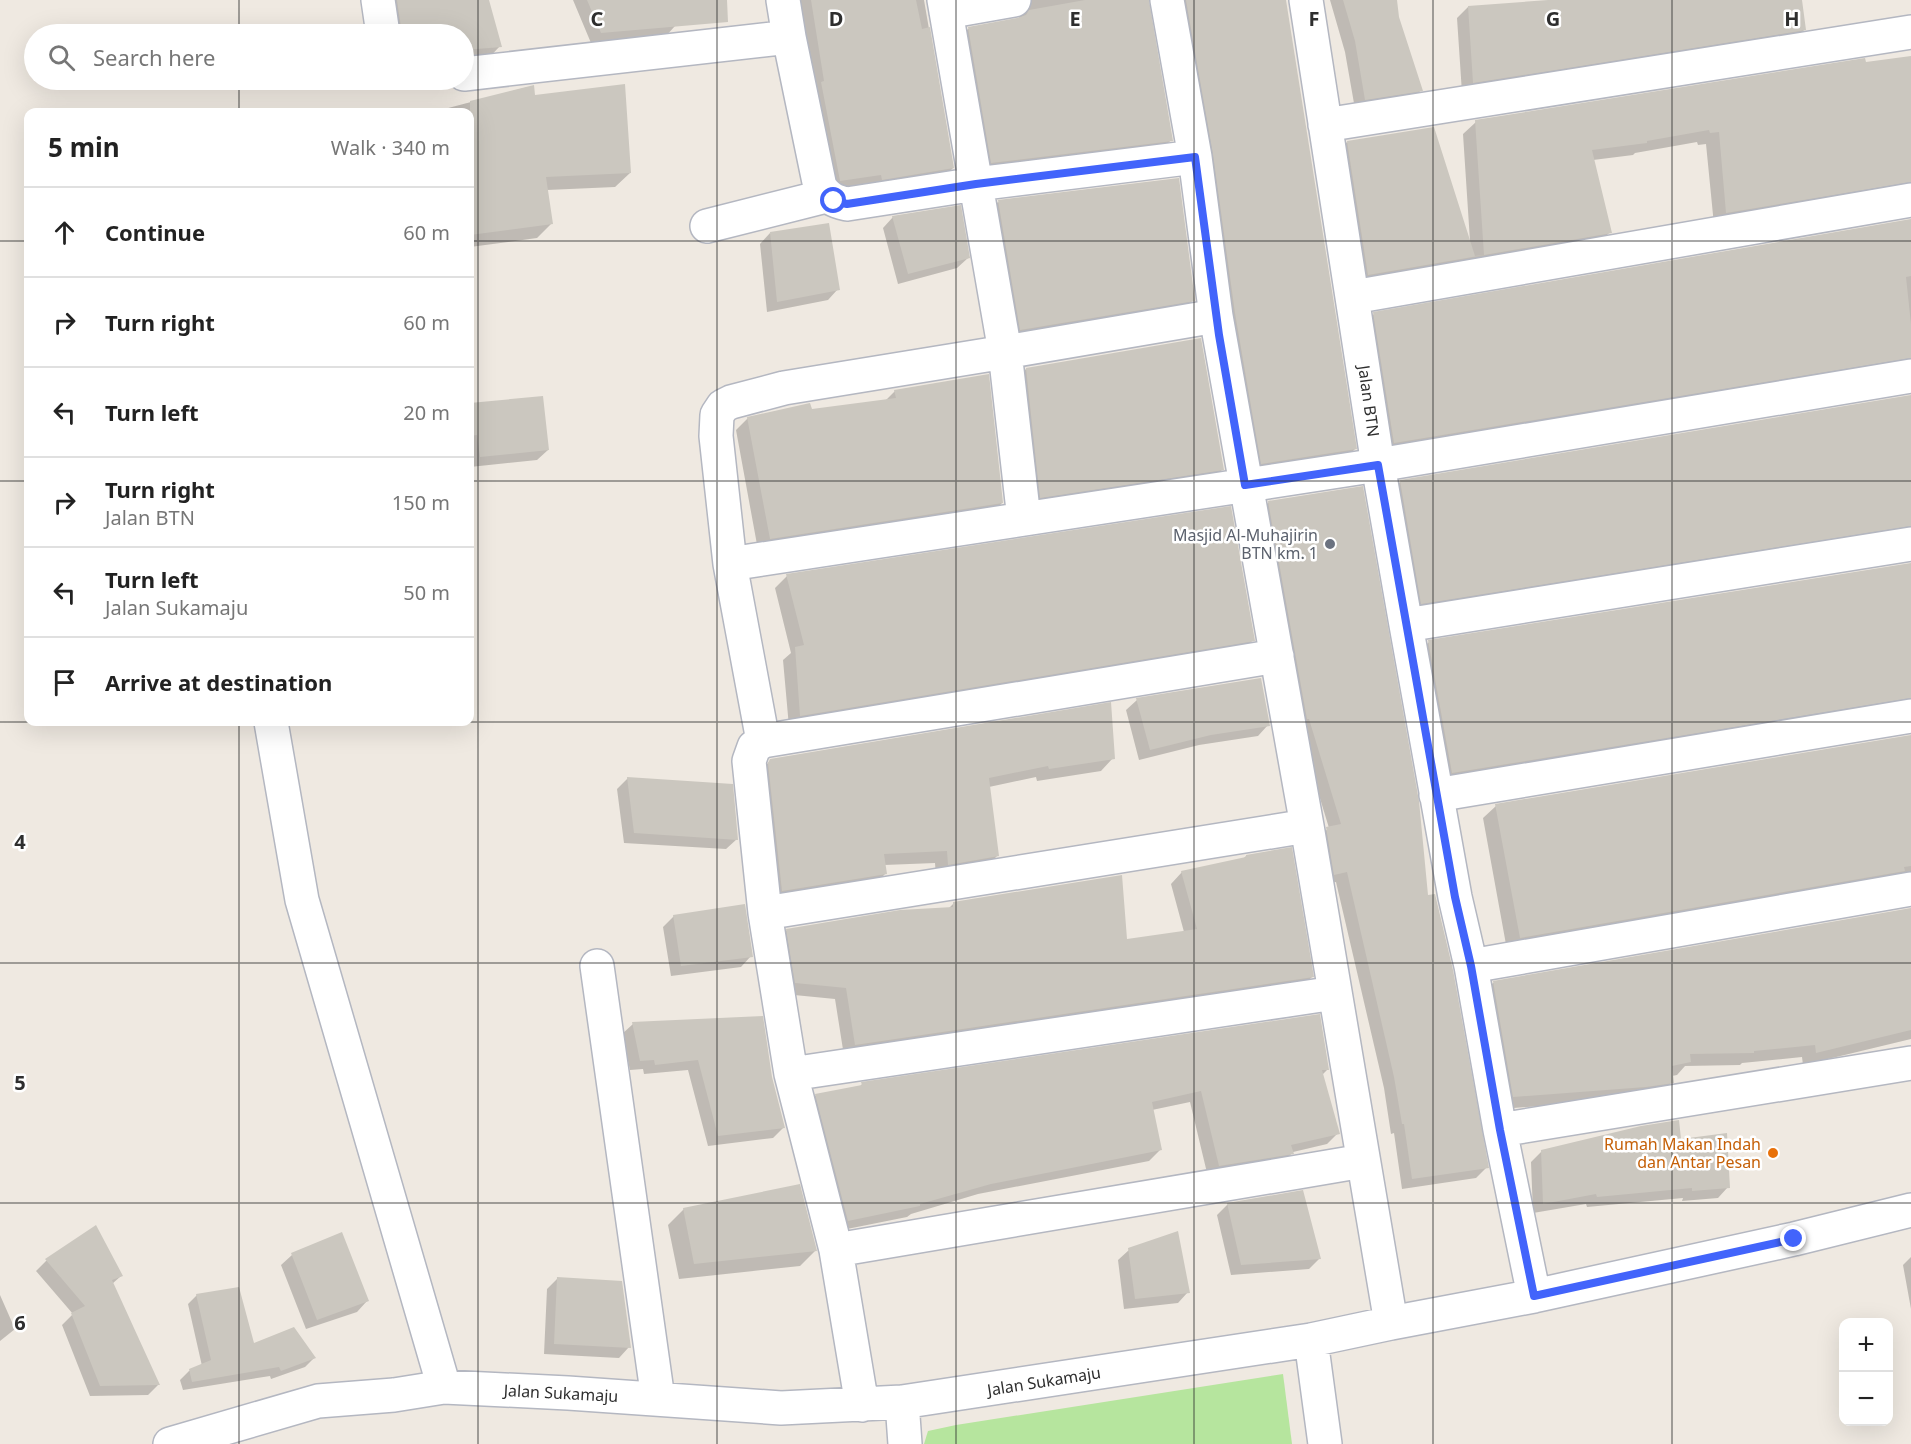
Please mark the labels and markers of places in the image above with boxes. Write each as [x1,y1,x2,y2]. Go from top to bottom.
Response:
place label: Masjid Al-Muhajirin BTN km. 1 [1173,524,1318,564]
marker: Masjid Al-Muhajirin BTN km. 1 [1323,537,1337,551]
place label: Rumah Makan Indah dan Antar Pesan [1604,1133,1761,1173]
marker: Rumah Makan Indah dan Antar Pesan [1766,1146,1780,1160]

